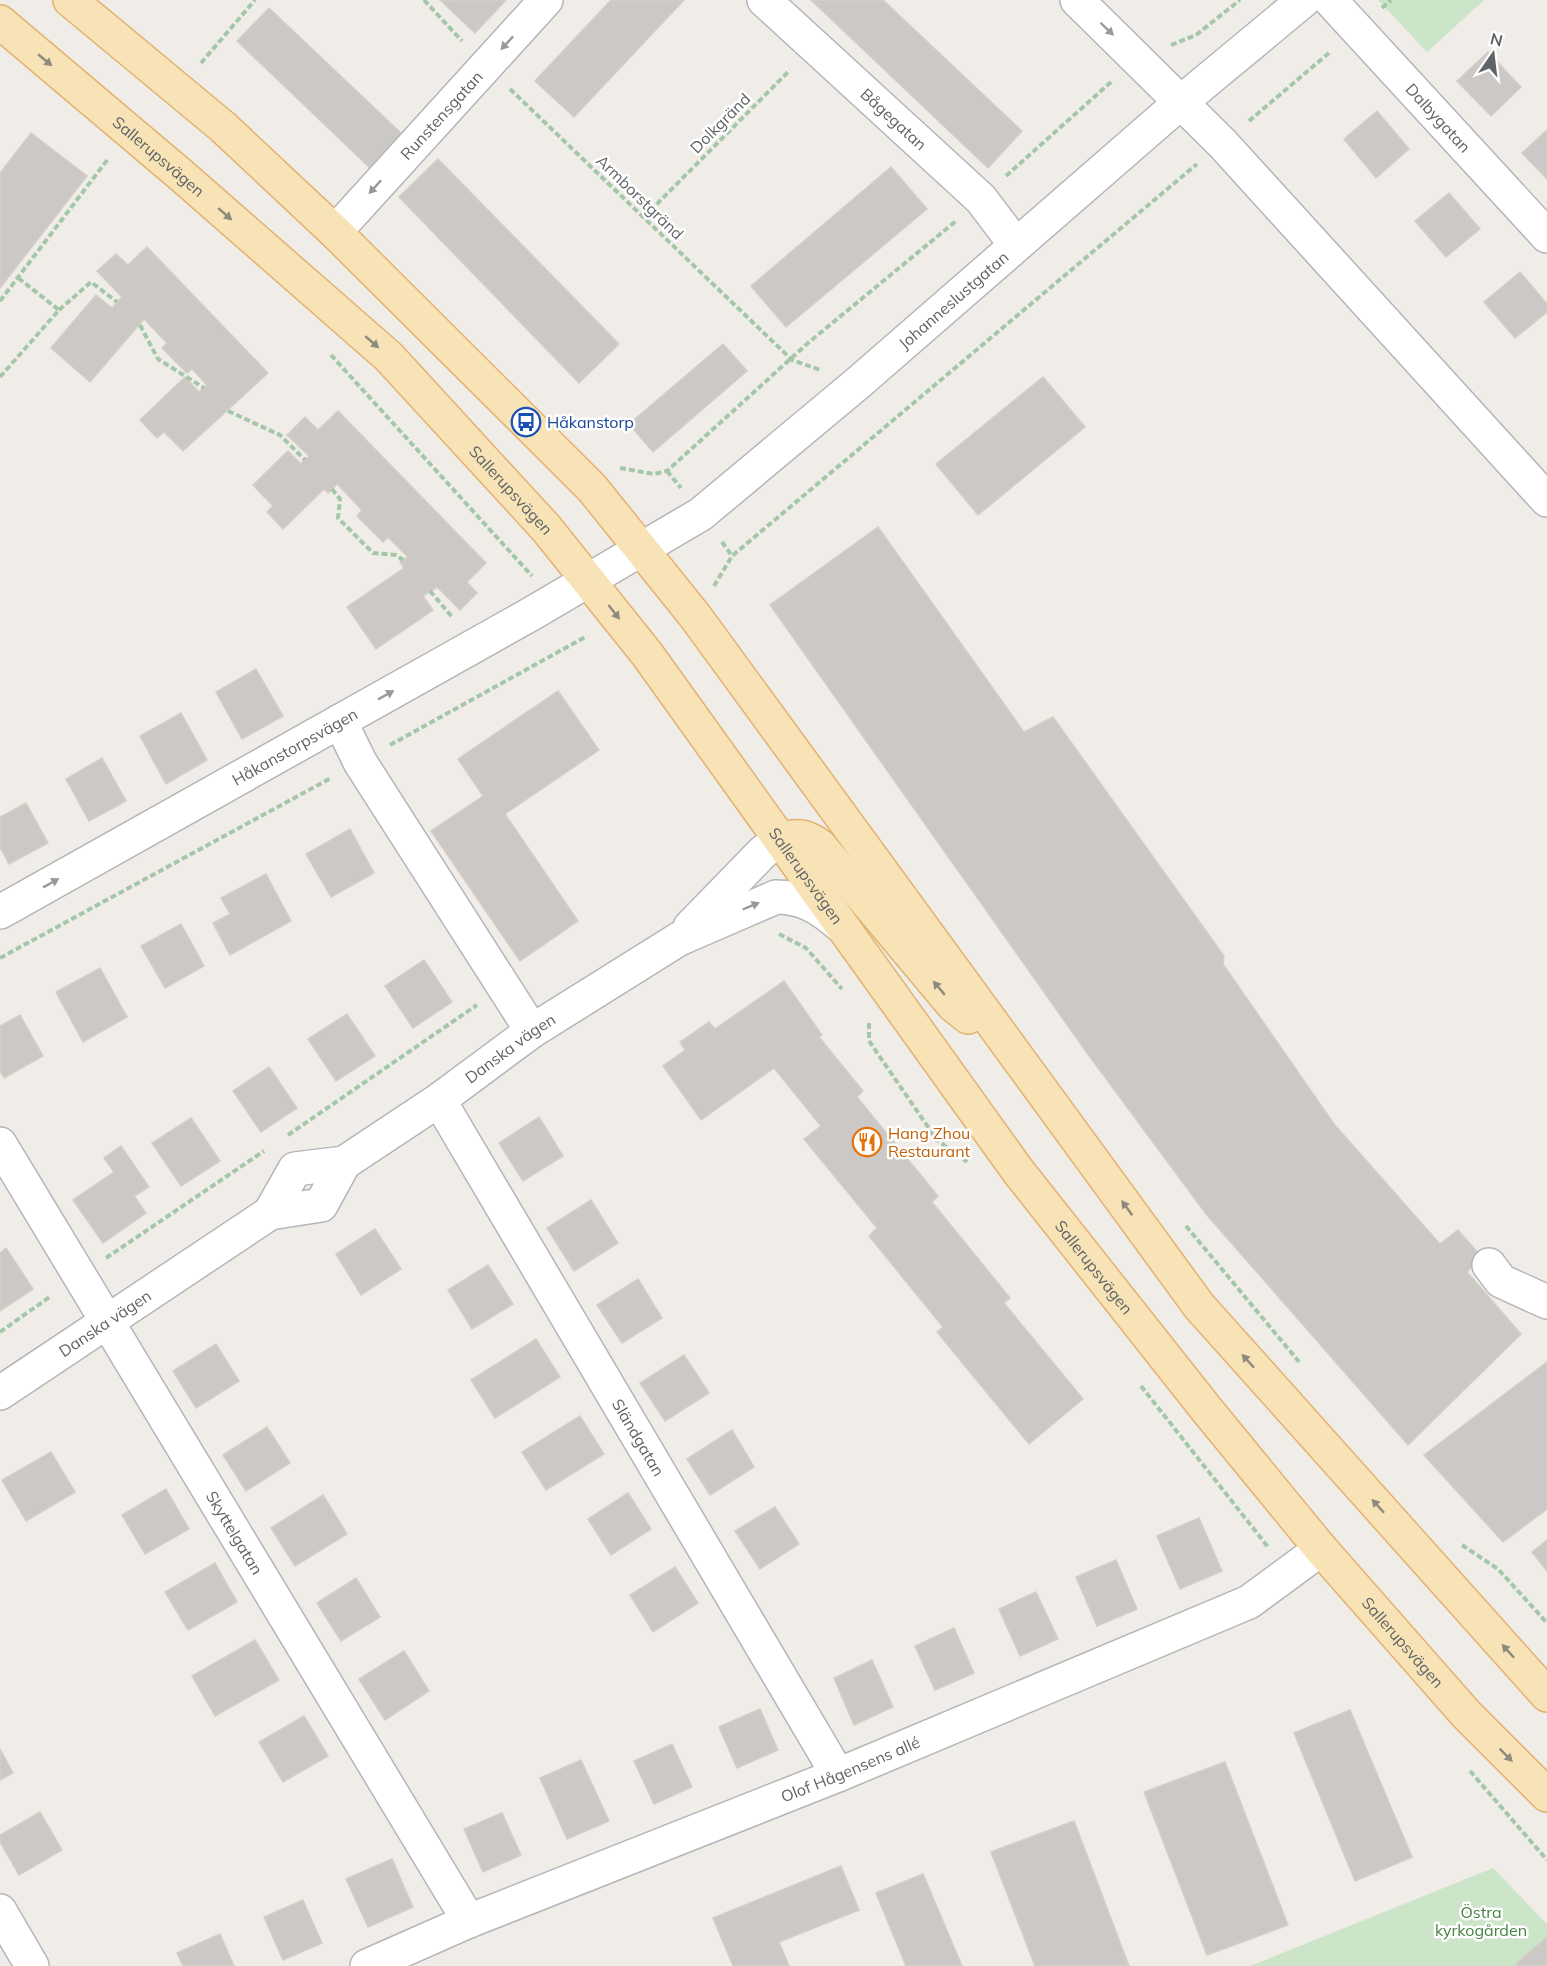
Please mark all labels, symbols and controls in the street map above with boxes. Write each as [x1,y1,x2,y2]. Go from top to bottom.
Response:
one-way arrow [1099,22,1114,36]
north arrow [1463,24,1523,84]
text: N [1488,28,1505,51]
one-way arrow [501,35,514,50]
one-way arrow [37,53,52,66]
street label: Runstensgatan [396,67,487,164]
street label: Dalbygatan [1401,79,1475,157]
street label: Bågegatan [856,84,931,154]
street label: Dolkgränd [686,89,754,157]
street label: Sallerupsvägen [109,112,209,201]
street label: Armborstgränd [592,150,688,244]
one-way arrow [369,179,382,194]
one-way arrow [217,207,232,220]
street label: Johanneslustgatan [894,247,1012,353]
one-way arrow [364,335,379,348]
bus stop icon: Håkanstorp [510,406,542,438]
place label: Håkanstorp [547,412,634,432]
street label: Sallerupsvägen [465,441,557,539]
one-way arrow [607,605,619,620]
one-way arrow [378,690,394,701]
street label: Håkanstorpsvägen [229,703,361,790]
street label: Sallerupsvägen [765,824,848,928]
one-way arrow [43,878,60,888]
one-way arrow [743,902,760,911]
one-way arrow [933,981,945,996]
street label: Danska vägen [461,1009,559,1087]
place label: Hang Zhou Restaurant [888,1123,971,1161]
restaurant icon: Hang Zhou Restaurant [851,1126,883,1158]
one-way arrow [1122,1200,1134,1215]
street label: Sallerupsvägen [1051,1216,1137,1318]
street label: Danska vägen [55,1285,155,1361]
one-way arrow [1241,1353,1255,1368]
street label: Sländgatan [608,1395,669,1480]
street label: Skyttelgatan [202,1487,267,1578]
one-way arrow [1372,1499,1385,1514]
street label: Sallerupsvägen [1358,1593,1448,1692]
one-way arrow [1501,1644,1515,1659]
street label: Olof Hågensens allé [778,1732,923,1807]
one-way arrow [1499,1747,1513,1761]
park label: Östra kyrkogården [1435,1902,1527,1940]

